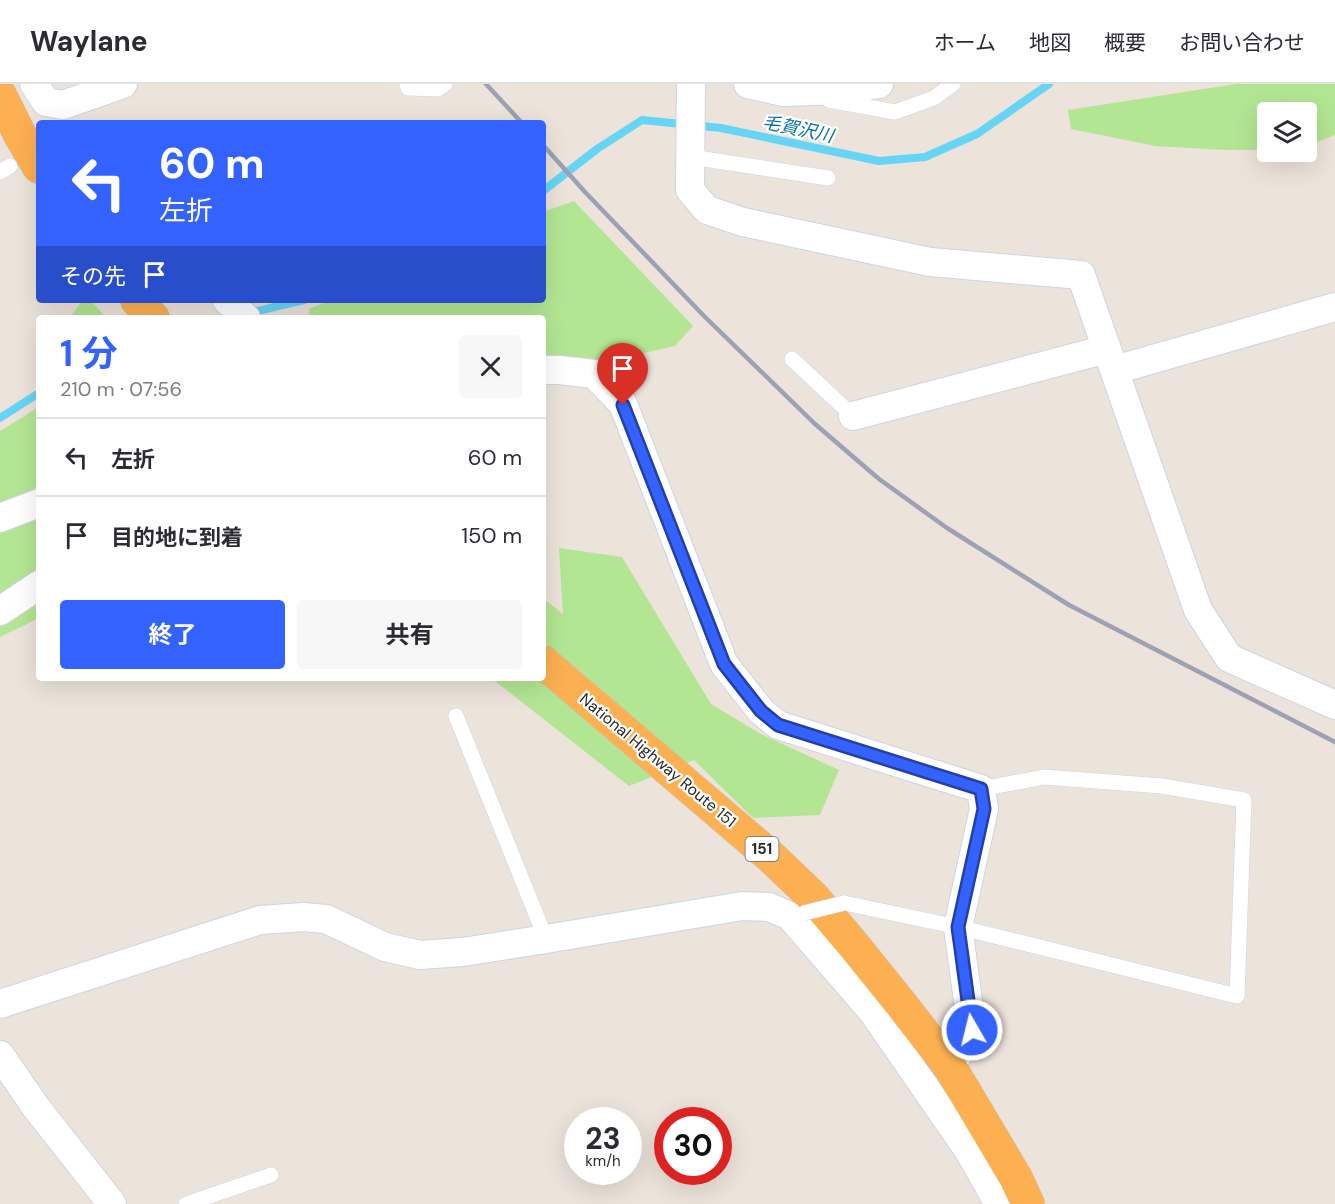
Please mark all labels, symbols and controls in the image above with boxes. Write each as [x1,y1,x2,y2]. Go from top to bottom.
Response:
text: Waylane [30,23,148,60]
text: ホーム [934,29,996,57]
text: 地図 [1029,29,1071,57]
text: 概要 [1104,29,1146,57]
text: お問い合わせ [1179,29,1305,57]
map controls [1257,102,1317,162]
button: layers [1257,102,1317,162]
water label: 毛賀沢川 [760,110,838,149]
text: 60 m [159,136,265,191]
icon: left [60,144,138,222]
text: 左折 [159,193,213,228]
icon: arrive [138,258,171,291]
text: その先 [60,262,126,291]
text: 1 分 [60,330,118,377]
button: close [459,335,522,398]
pin [597,343,648,405]
icon: arrive [606,352,639,385]
text: 210 m · 07:56 [60,376,182,402]
icon: left [60,441,93,474]
text: 60 m [468,443,522,472]
text: 左折 [111,445,155,474]
icon: arrive [60,519,93,552]
text: 150 m [461,521,522,550]
text: 目的地に到着 [111,523,243,552]
button: 終了 [60,600,285,669]
button: 共有 [297,600,522,669]
street label: National Highway Route 151 [575,688,741,832]
road number: 151 [746,837,778,861]
position arrow [940,998,1004,1062]
speed limit sign: 30 [654,1107,732,1185]
text: 23 [585,1119,621,1158]
text: km/h [585,1151,621,1171]

